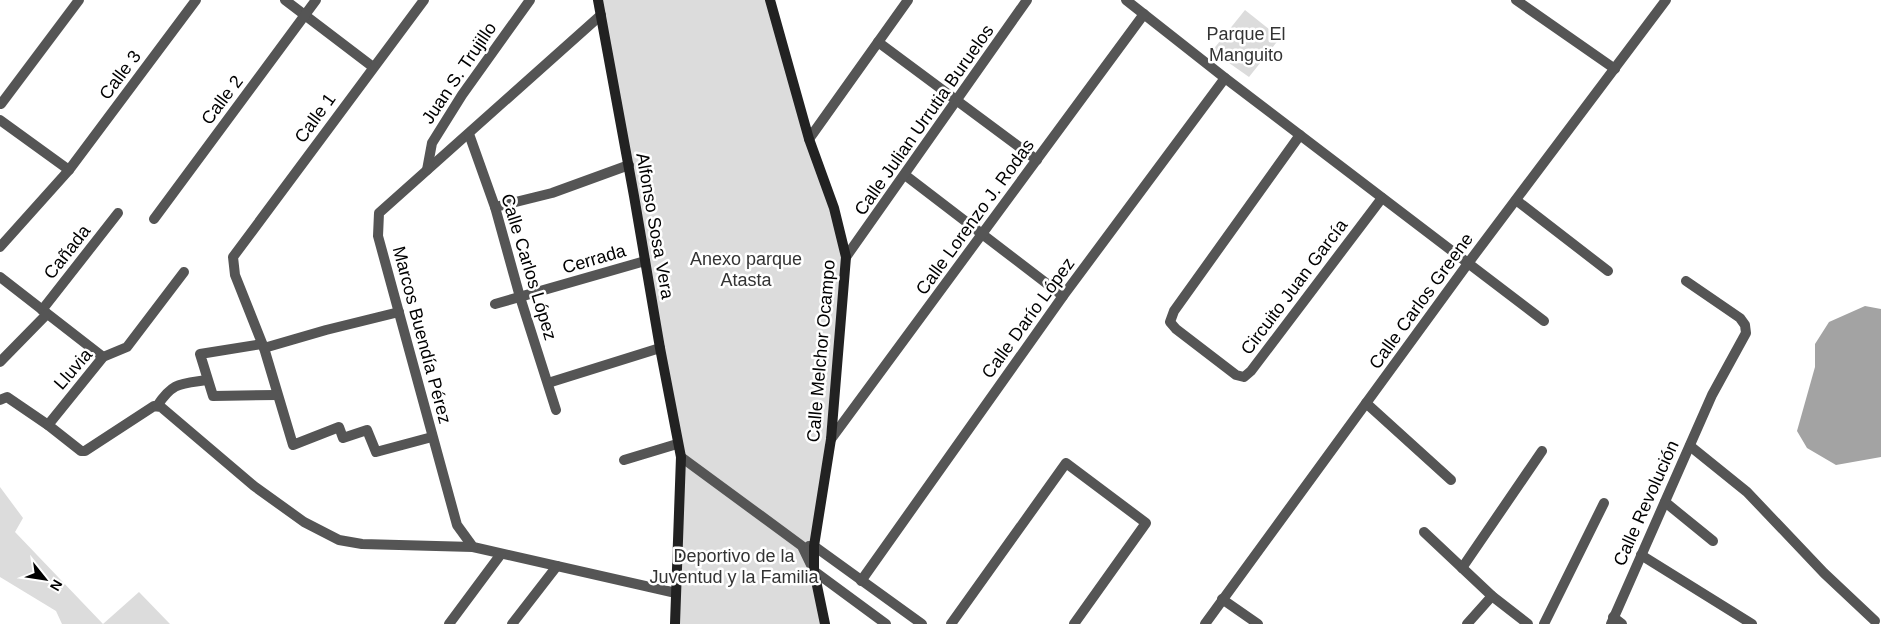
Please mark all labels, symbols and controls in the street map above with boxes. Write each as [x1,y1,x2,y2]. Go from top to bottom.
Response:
street label: Juan S. Trujillo [418,18,500,128]
street label: Calle Julian Urrutia Buruelos [850,21,998,219]
park label: Parque El Manguito [1206,24,1286,65]
street label: Calle 3 [95,47,145,103]
street label: Calle 2 [197,72,247,128]
street label: Calle 1 [290,89,340,147]
street label: Calle Lorenzo J. Rodas [912,135,1038,299]
street label: Alfonso Sosa Vera [632,151,678,302]
street label: Calle Carlos López [497,191,561,343]
street label: Circuito Juan García [1237,215,1352,359]
street label: Cañada [40,220,95,283]
street label: Calle Carlos Greene [1365,229,1477,373]
street label: Cerrada [560,240,629,278]
street label: Marcos Buendía Pérez [389,244,455,426]
park label: Anexo parque Atasta [690,249,802,290]
street label: Calle Darío López [978,254,1078,382]
street label: Calle Melchor Ocampo [803,259,839,443]
street label: Lluvia [50,344,97,393]
street label: Calle Revolución [1609,437,1683,569]
park label: Deportivo de la Juventud y la Familia [649,546,820,587]
north arrow [20,554,70,604]
text: N [47,577,66,594]

